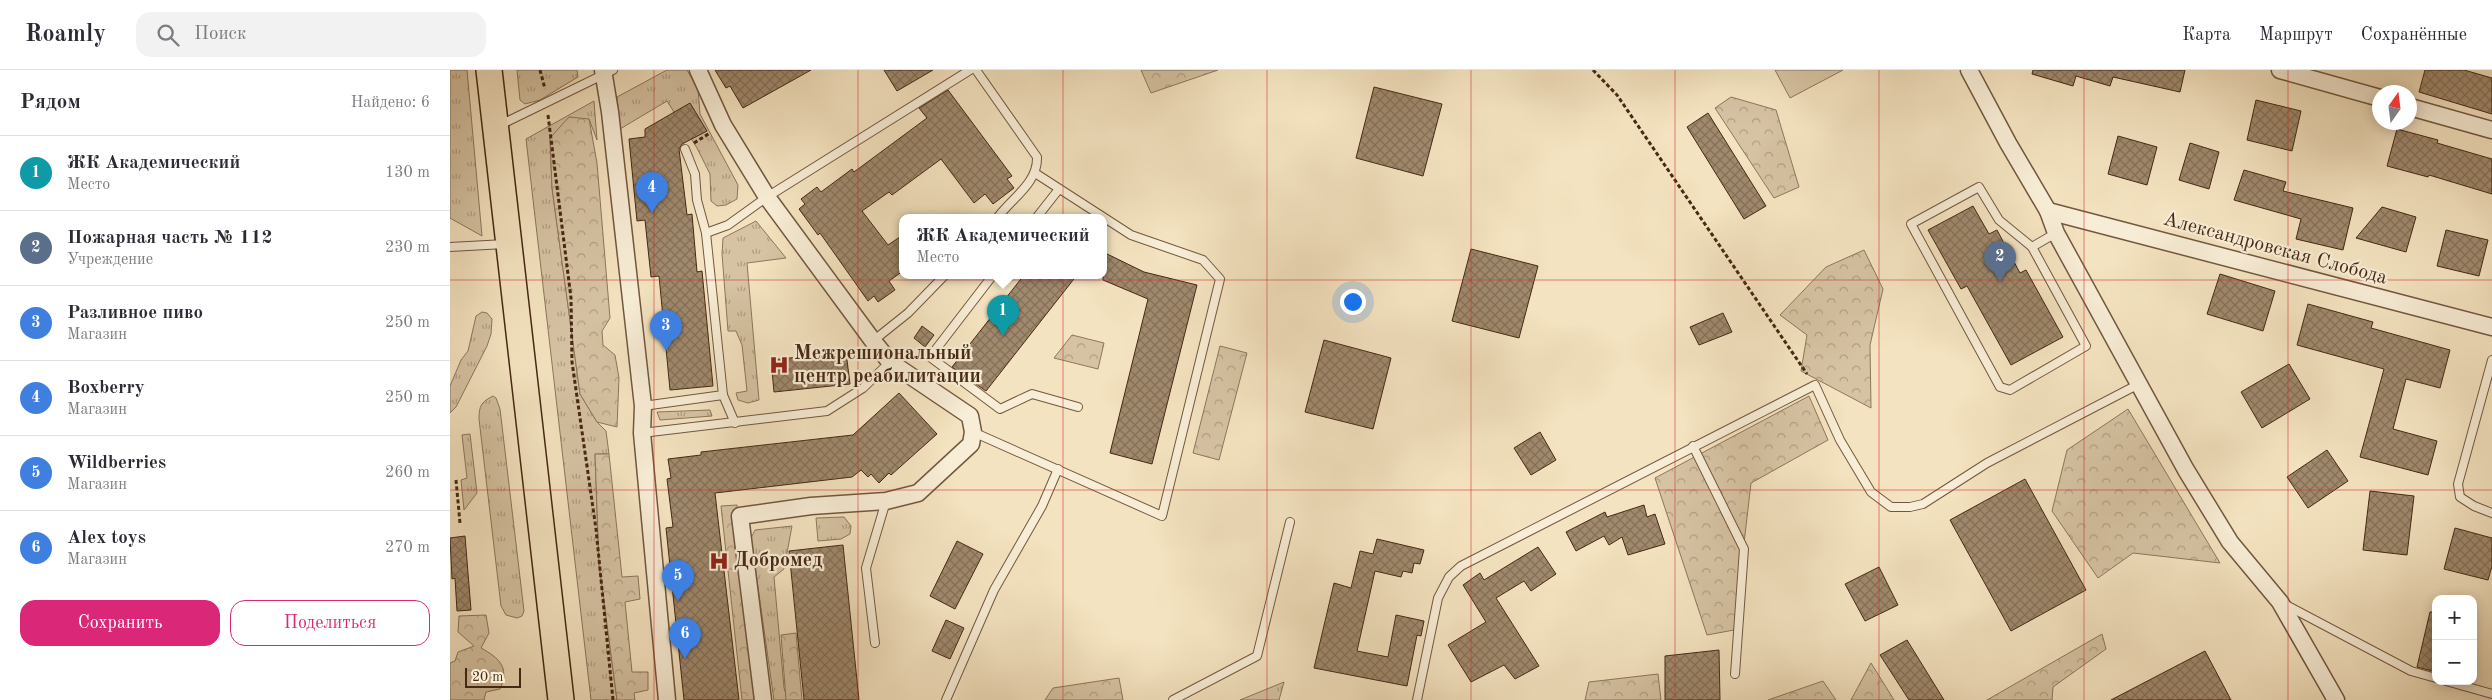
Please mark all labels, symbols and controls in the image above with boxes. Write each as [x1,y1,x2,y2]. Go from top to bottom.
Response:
search box [136,12,486,57]
icon: search [154,21,182,49]
text: Roamly [25,23,106,47]
text: Поиск [194,25,246,44]
text: Карта [2182,26,2231,44]
text: Маршрут [2259,26,2333,44]
text: Сохранённые [2361,26,2467,44]
north arrow [2372,85,2417,130]
text: Рядом [20,92,81,113]
text: Найдено: 6 [351,95,430,111]
text: ЖК Академический [67,154,240,173]
text: 1 [31,165,41,181]
text: 130 m [385,165,430,181]
pin: 4 [636,172,668,213]
text: Место [67,177,110,193]
street label: Александровская Слобода [2161,209,2389,289]
popup [899,214,1107,279]
text: ЖК Академический [916,227,1090,246]
text: Пожарная часть № 112 [67,229,272,248]
text: 2 [31,240,41,256]
text: 230 m [385,240,430,256]
pin: 2 [1984,241,2016,282]
text: Место [916,250,960,266]
text: Учреждение [67,252,153,268]
your location [1340,289,1366,315]
pin: 1 [987,295,1019,336]
text: Разливное пиво [67,304,203,323]
pin: 3 [650,310,682,351]
text: 3 [31,315,41,331]
text: 250 m [385,315,430,331]
text: Магазин [67,327,127,343]
place label: Межрешиональный центр реабилитации [794,344,981,387]
hospital icon: Межрешиональный центр реабилитации [768,354,790,376]
text: Boxberry [67,379,145,398]
text: 4 [31,390,41,406]
text: 250 m [385,390,430,406]
text: Магазин [67,402,127,418]
text: Wildberries [67,454,166,473]
text: 5 [31,465,41,481]
text: 260 m [385,465,430,481]
text: Магазин [67,477,127,493]
text: Alex toys [67,529,146,548]
text: 6 [31,540,41,556]
text: 270 m [385,540,430,556]
hospital icon: Добромед [708,550,730,572]
place label: Добромед [734,551,823,571]
text: Магазин [67,552,127,568]
pin: 5 [662,560,694,601]
map controls [2432,595,2477,685]
button: + [2432,595,2477,640]
button: Сохранить [20,600,220,646]
button: Поделиться [230,600,430,646]
pin: 6 [669,618,701,659]
button: − [2432,640,2477,685]
scale bar [465,665,521,688]
text: 20 m [472,670,503,684]

